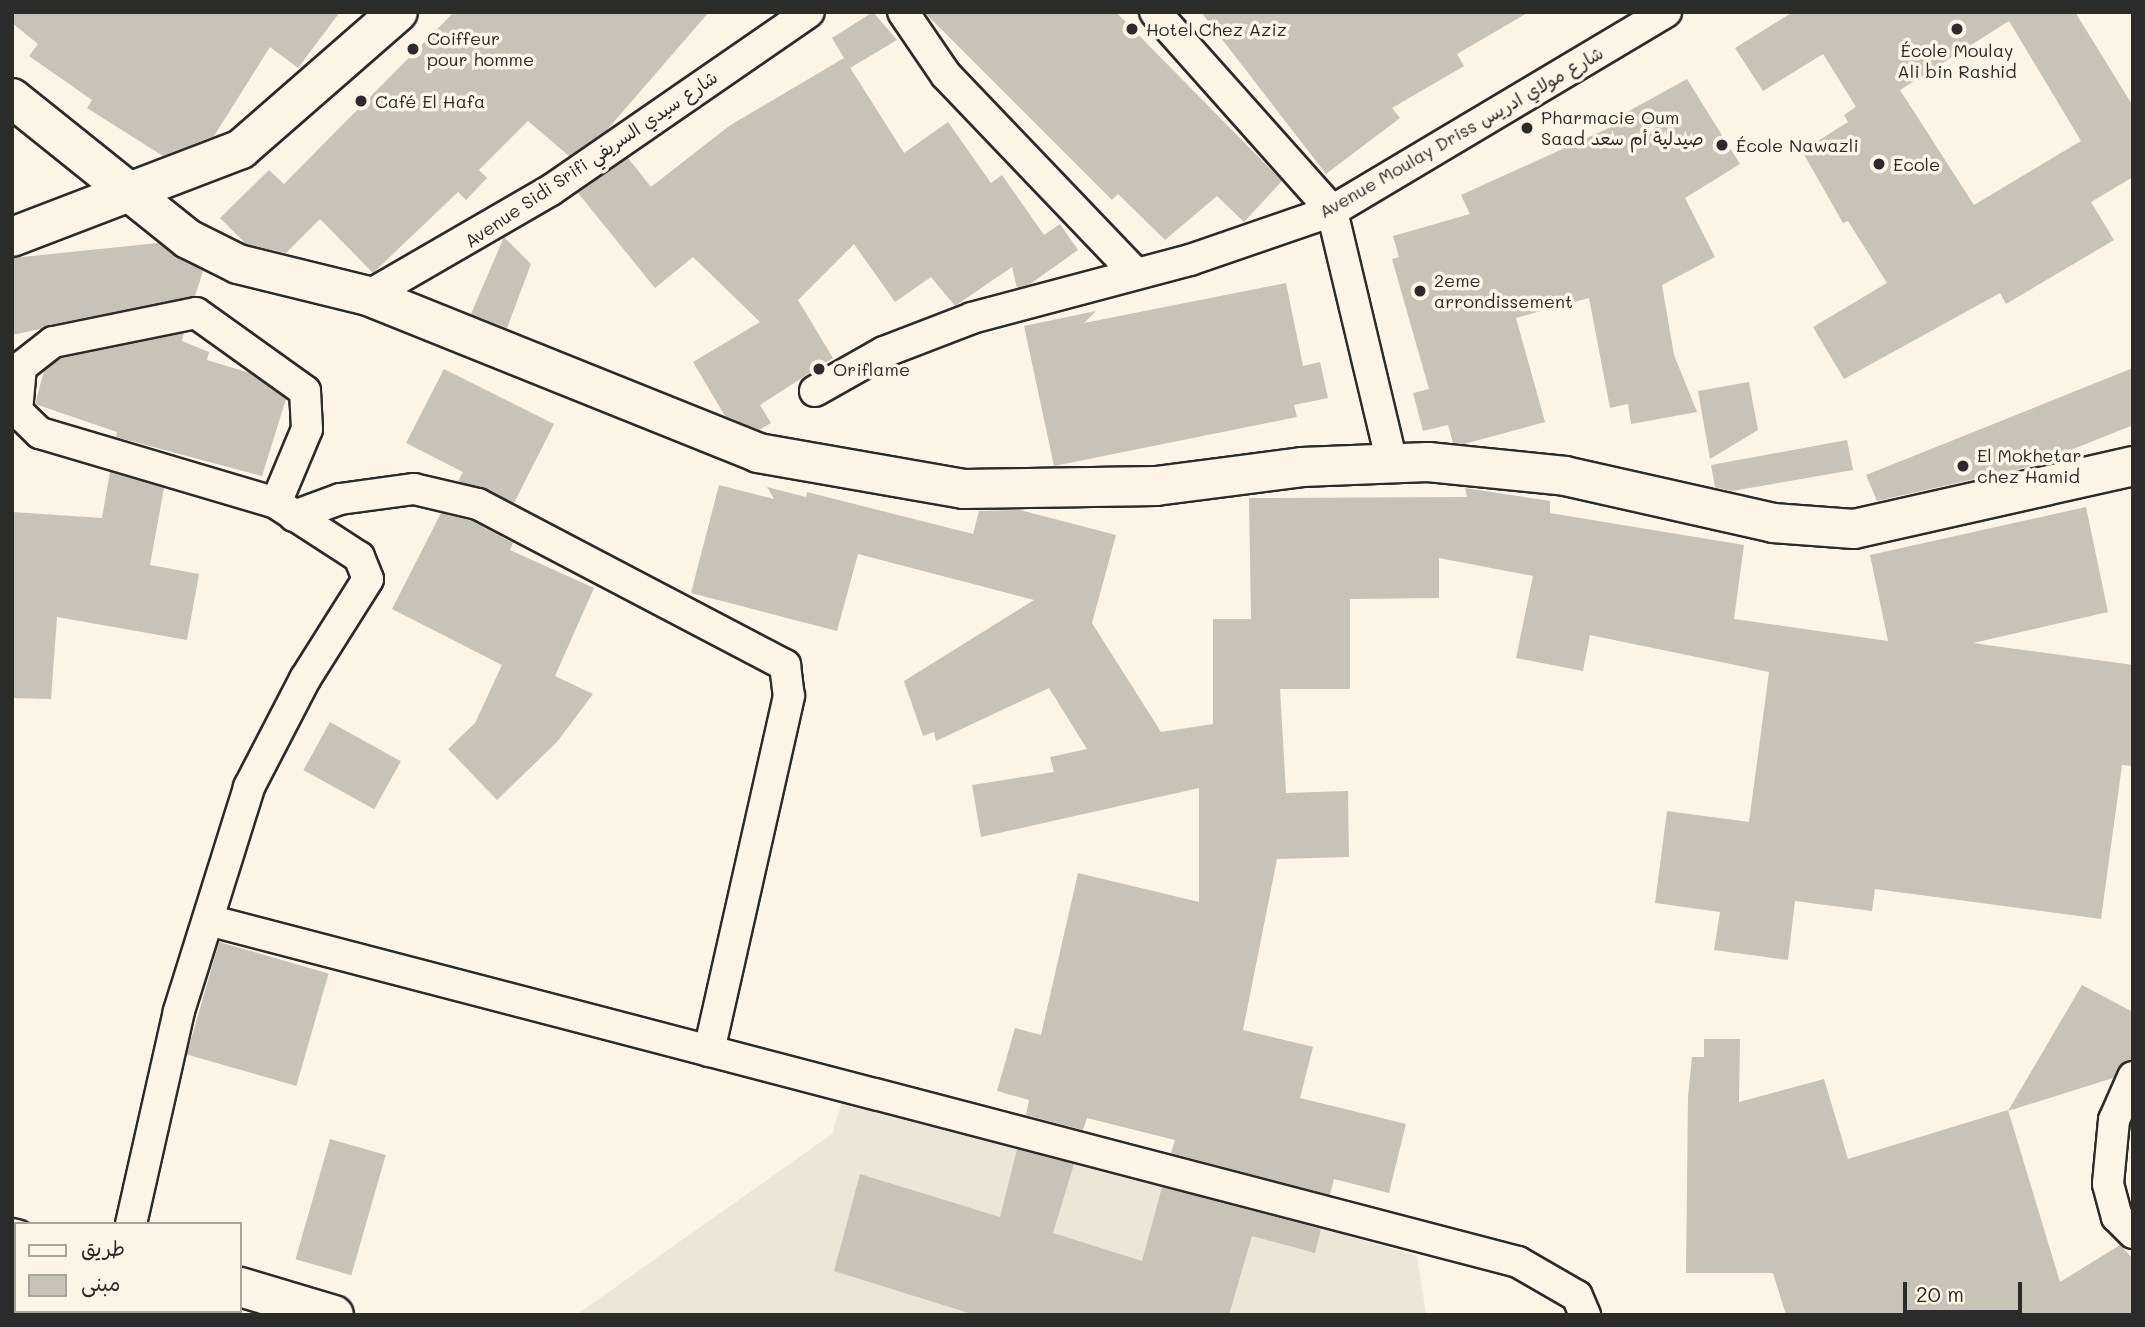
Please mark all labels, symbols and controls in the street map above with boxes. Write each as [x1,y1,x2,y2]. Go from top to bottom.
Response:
place label: Hotel Chez Aziz [1146,18,1287,40]
marker: Hotel Chez Aziz [1124,21,1140,37]
marker: École Moulay Ali bin Rashid [1949,21,1965,37]
place label: Coiffeur pour homme [427,28,534,70]
place label: École Moulay Ali bin Rashid [1897,40,2017,82]
marker: Coiffeur pour homme [405,41,421,57]
street label: Avenue Moulay Driss شارع مولاي ادريس [1315,42,1607,222]
street label: Avenue Sidi Srifi شارع سيدي السريفي [461,66,721,252]
place label: Café El Hafa [375,90,485,112]
marker: Café El Hafa [353,93,369,109]
place label: Pharmacie Oum Saad صيدلية أم سعد [1541,107,1704,150]
marker: Pharmacie Oum Saad صيدلية أم سعد [1519,120,1535,136]
place label: École Nawazli [1736,134,1859,156]
marker: École Nawazli [1714,137,1730,153]
place label: Ecole [1893,153,1940,175]
marker: Ecole [1871,156,1887,172]
place label: 2eme arrondissement [1434,270,1573,312]
marker: 2eme arrondissement [1412,283,1428,299]
place label: Oriflame [833,358,910,380]
marker: Oriflame [811,361,827,377]
place label: El Mokhetar chez Hamid [1977,445,2082,488]
marker: El Mokhetar chez Hamid [1955,458,1971,474]
legend [14,1222,242,1313]
text: طريق [81,1234,125,1261]
scale bar [1907,1268,2026,1312]
text: مبنى [81,1269,120,1296]
text: 20 m [1916,1280,1964,1307]

